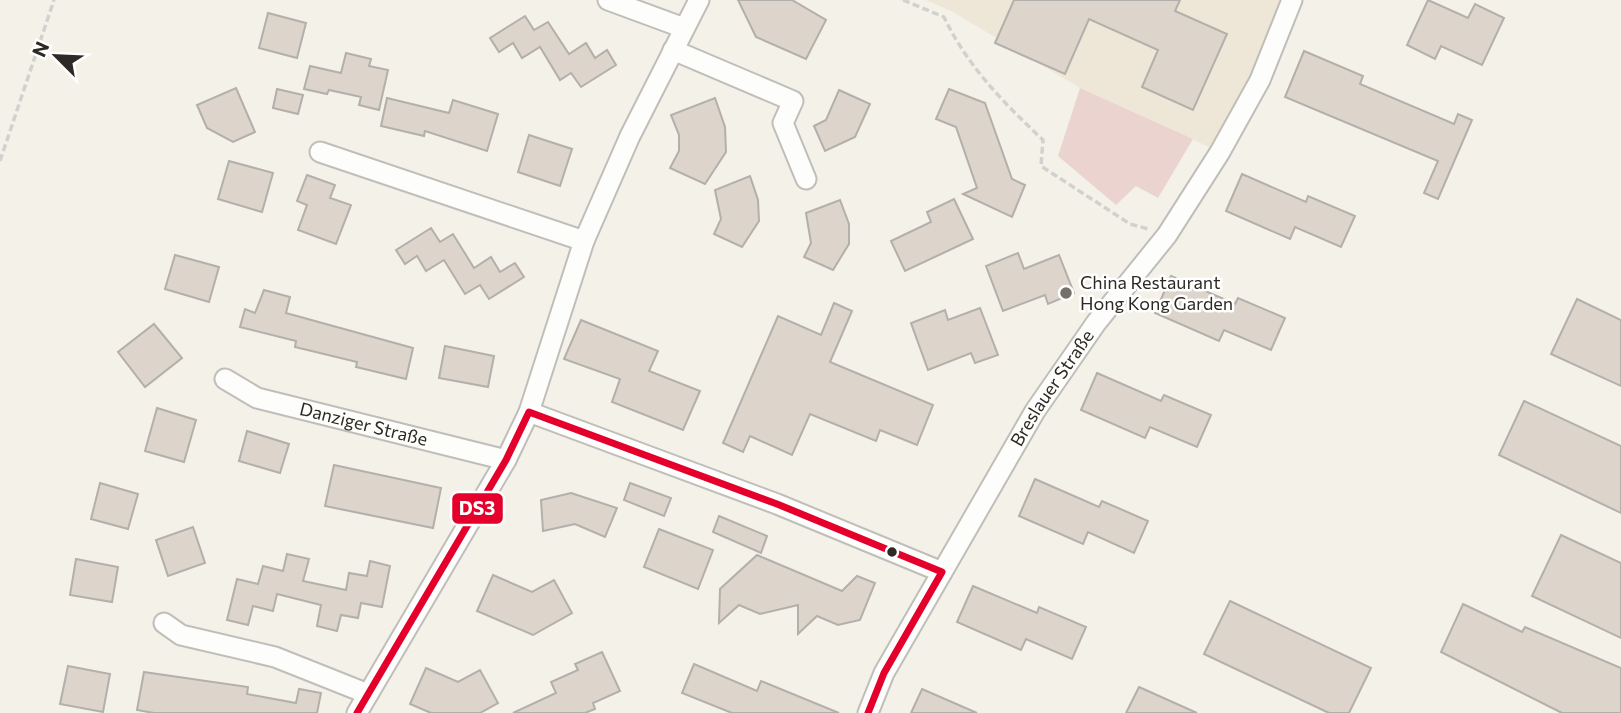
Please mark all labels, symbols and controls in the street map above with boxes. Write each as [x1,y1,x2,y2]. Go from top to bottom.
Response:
north arrow [21,21,91,91]
text: N [27,38,53,60]
place label: China Restaurant Hong Kong Garden [1080,271,1233,314]
marker: China Restaurant Hong Kong Garden [1058,285,1074,301]
street label: Breslauer Straße [1005,325,1098,450]
street label: Danziger Straße [298,397,430,450]
line badge: DS3 [451,492,504,525]
text: DS3 [459,496,495,519]
unlabelled marker [885,545,899,559]

